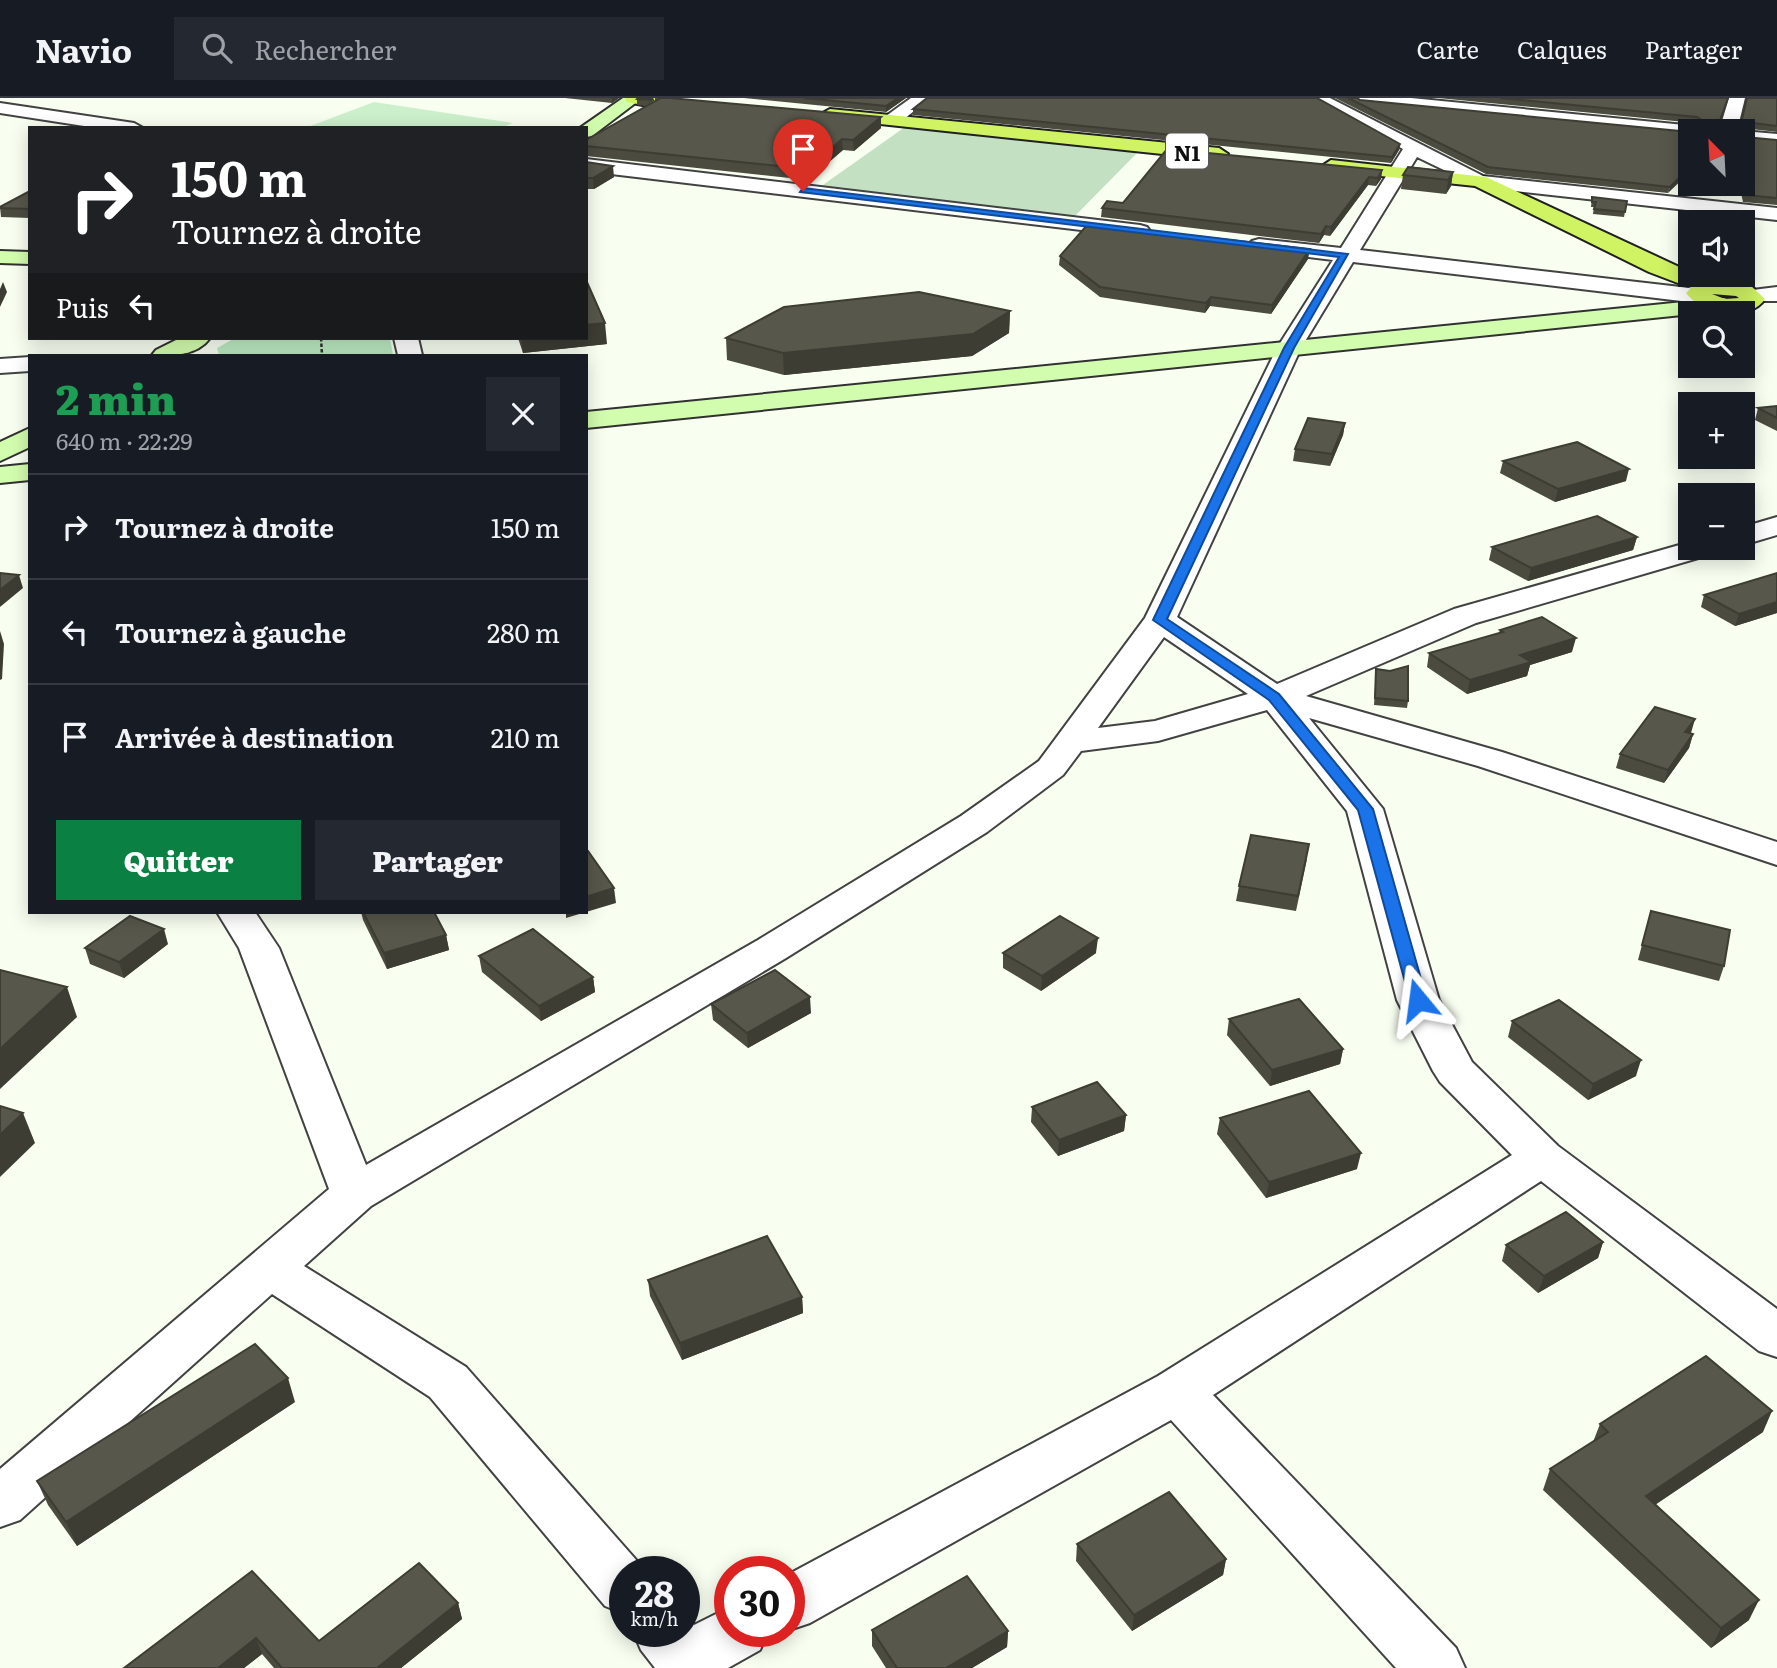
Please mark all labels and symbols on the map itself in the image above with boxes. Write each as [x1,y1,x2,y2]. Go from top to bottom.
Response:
pin [773,119,833,191]
north arrow [1678,119,1755,196]
road number: N1 [1166,134,1208,168]
position arrow [1381,963,1455,1037]
speed limit sign: 30 [714,1556,805,1647]

